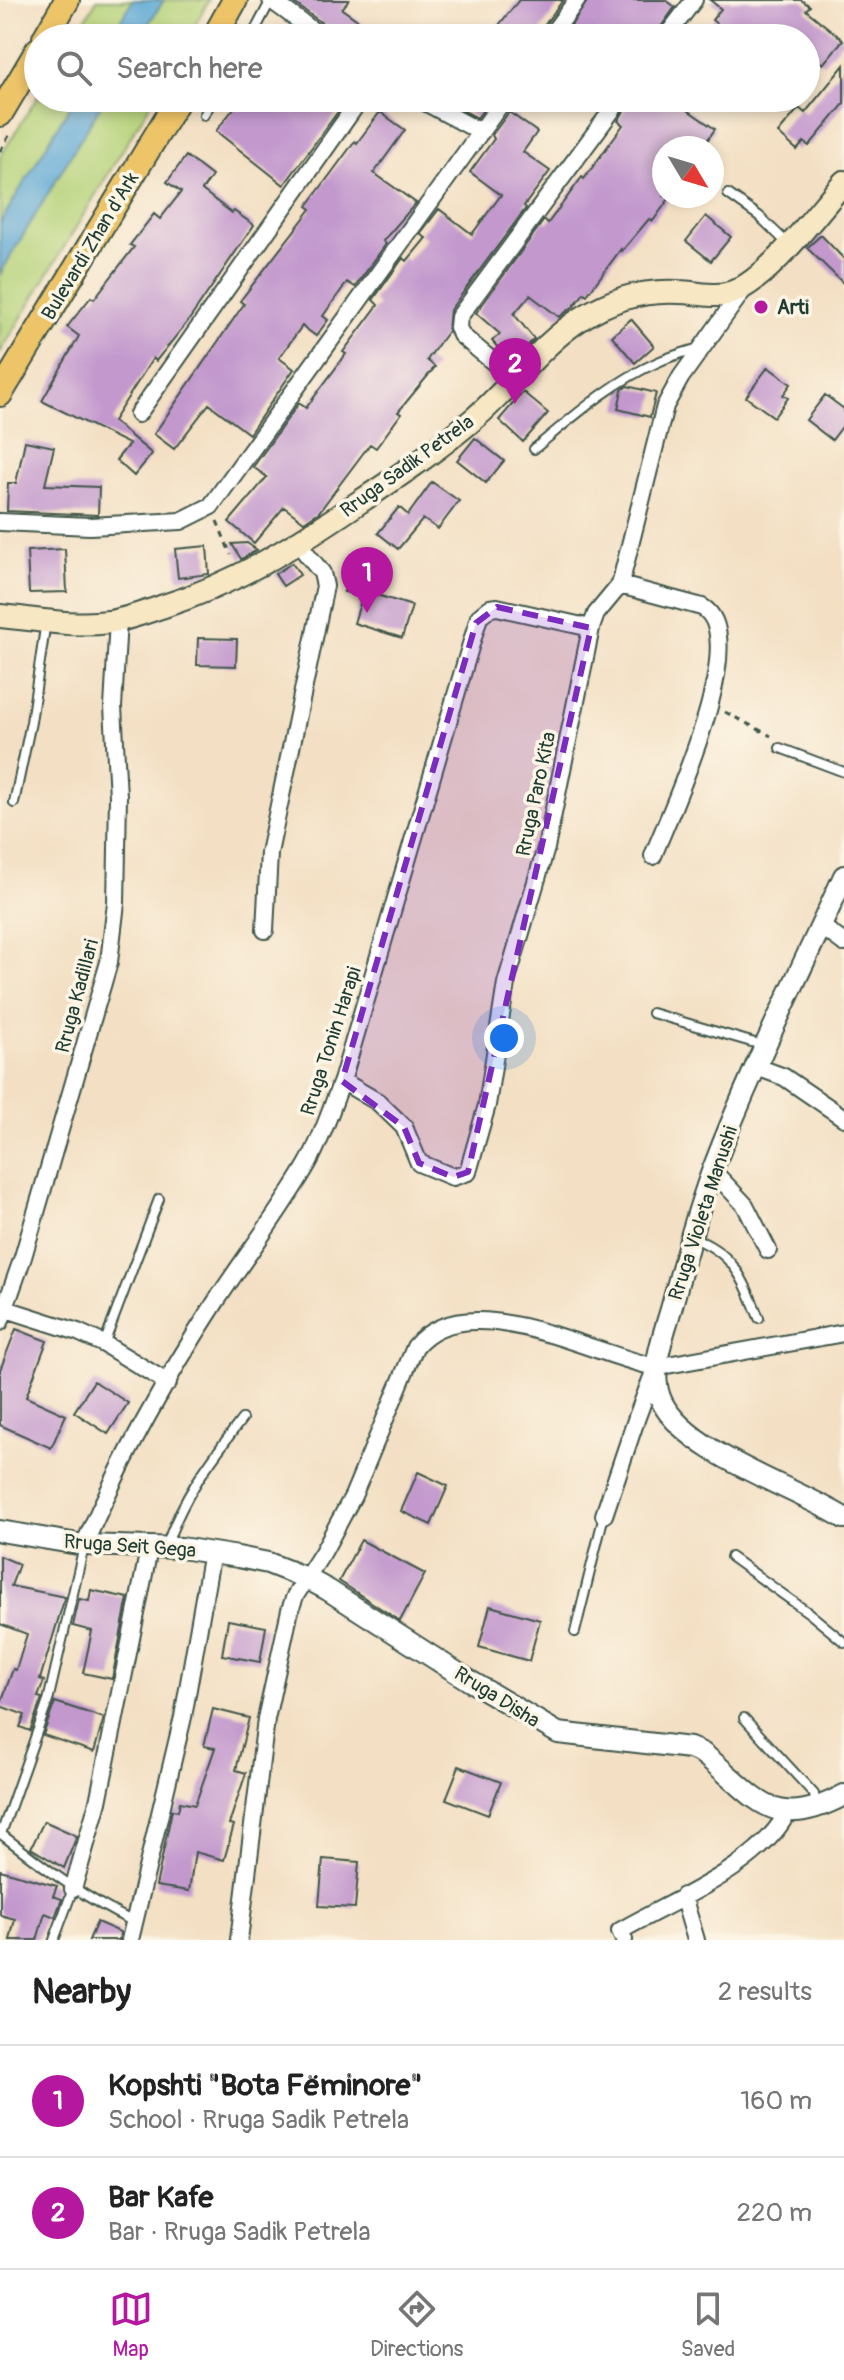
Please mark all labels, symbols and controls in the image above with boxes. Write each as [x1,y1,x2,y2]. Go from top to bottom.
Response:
search box [24,24,820,112]
icon: search [52,46,96,90]
text: Search here [116,50,263,87]
north arrow [652,136,724,208]
street label: Bulevardi Zhan d'Ark [36,167,144,325]
place label: Arti [777,295,809,320]
marker: Arti [752,298,770,316]
pin: 2 [489,338,541,404]
street label: Rruga Sadik Petrela [335,409,479,523]
pin: 1 [341,547,393,613]
street label: Rruga Paro Kita [511,729,561,859]
street label: Rruga Kadillari [50,936,104,1056]
street label: Rruga Tonin Harapi [295,963,367,1119]
your location [484,1018,524,1058]
street label: Rruga Violeta Manushi [663,1123,743,1303]
street label: Rruga Seit Gega [63,1529,197,1563]
street label: Rruga Disha [450,1661,544,1733]
text: Nearby [32,1971,131,2014]
text: 2 results [718,1976,812,2008]
text: Kopshti "Bota Fëminore" [108,2067,422,2104]
text: 1 [53,2085,63,2117]
text: 160 m [740,2085,812,2117]
text: School · Rruga Sadik Petrela [108,2104,409,2136]
text: Bar Kafe [108,2179,213,2216]
text: 2 [51,2197,65,2229]
text: 220 m [736,2197,812,2229]
text: Bar · Rruga Sadik Petrela [108,2216,371,2248]
tab: Map [109,2287,153,2363]
tab: Directions [370,2287,463,2363]
tab: Saved [681,2287,735,2363]

